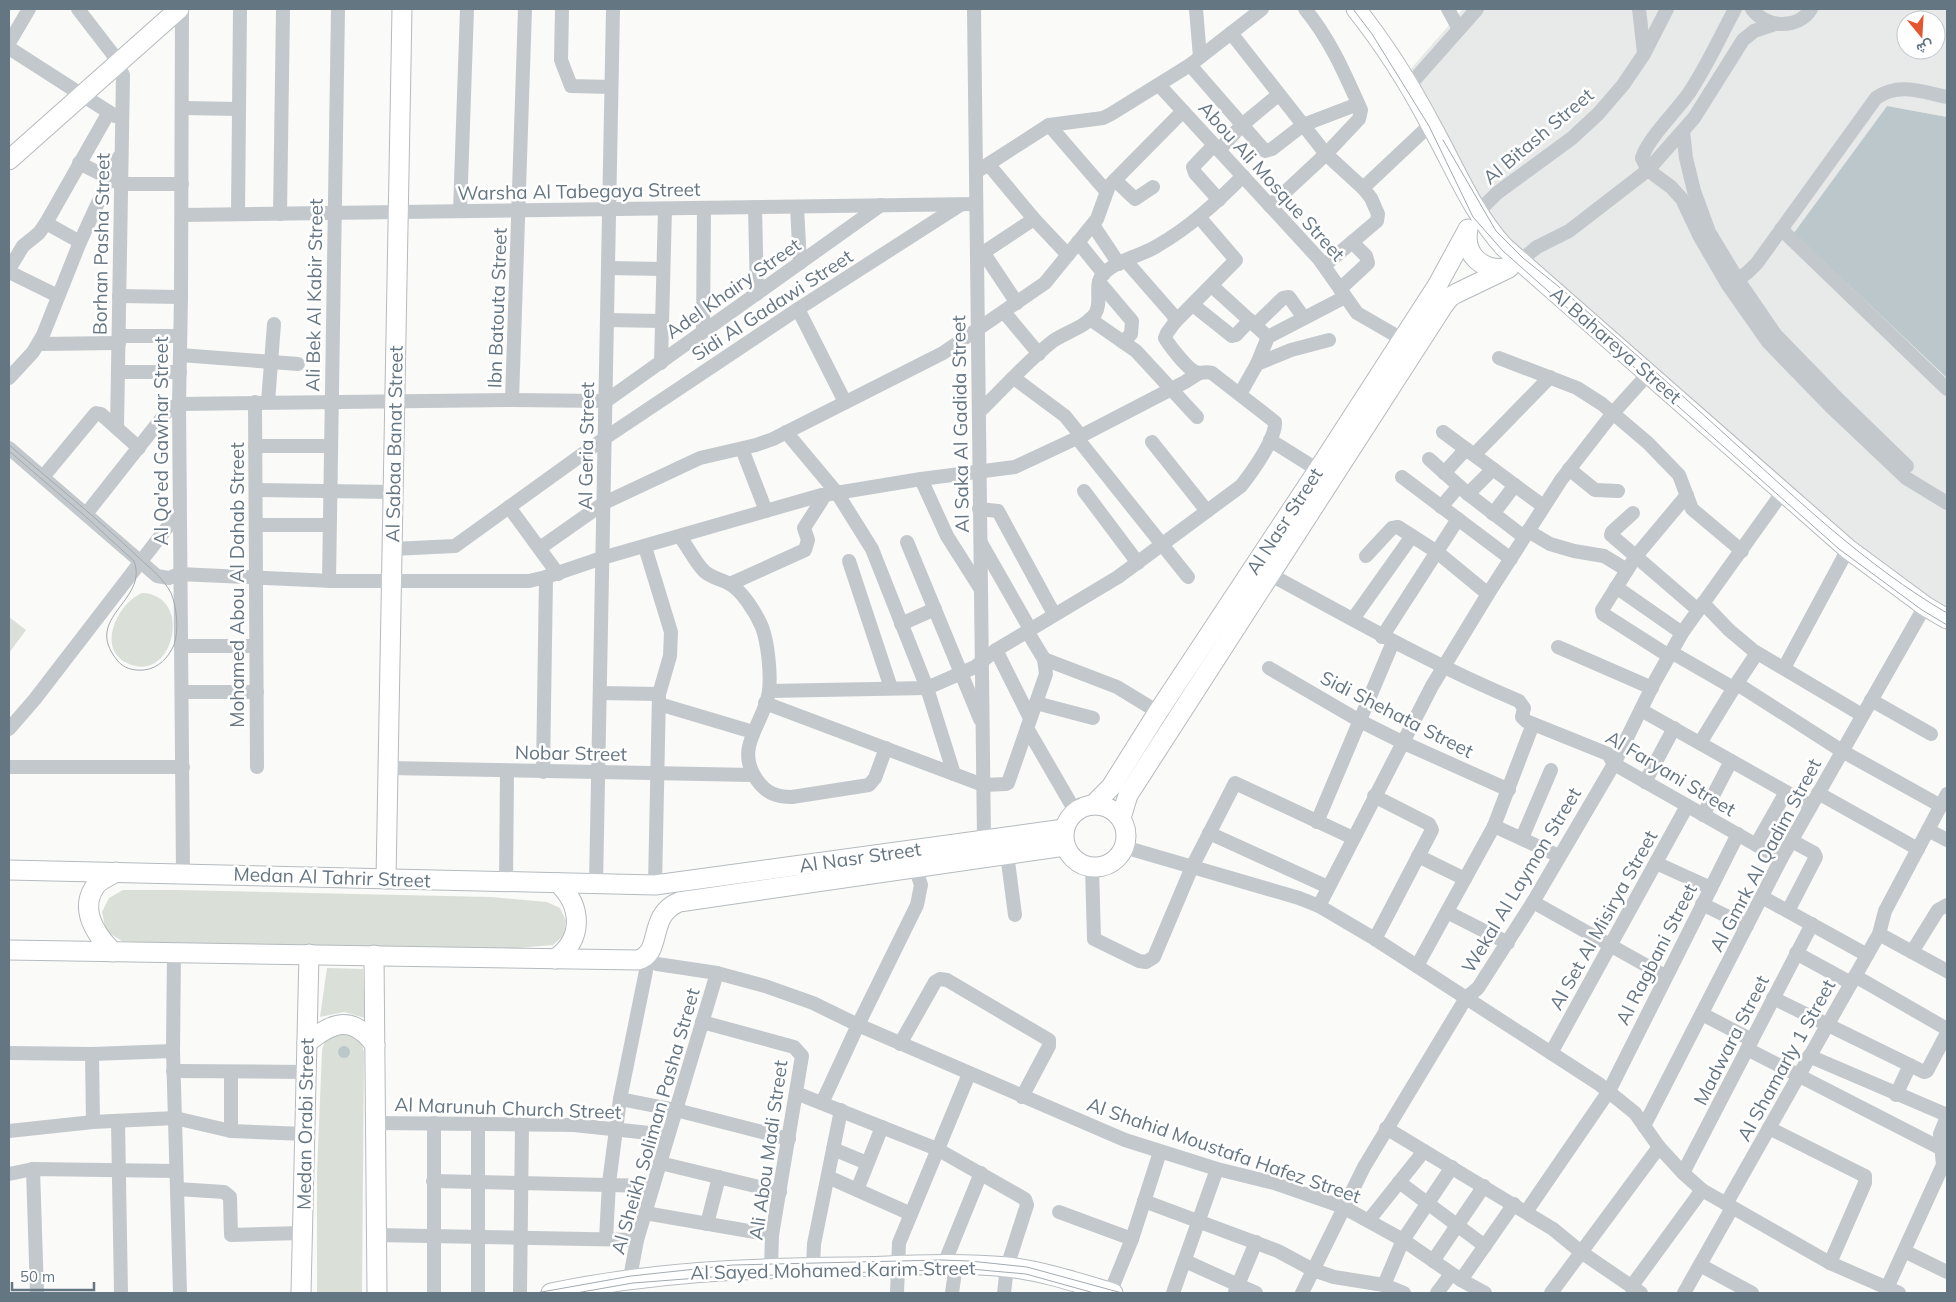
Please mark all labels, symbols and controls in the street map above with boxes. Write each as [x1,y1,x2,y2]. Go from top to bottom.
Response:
north arrow [1896,10,1946,60]
text: ش [1914,36,1936,59]
street label: Al Bitash Street [1478,83,1598,189]
street label: Abou Ali Mosque Street [1194,96,1350,266]
street label: Borhan Pasha Street [87,152,115,335]
street label: Warsha Al Tabegaya Street [457,177,701,205]
street label: Ali Bek Al Kabir Street [300,198,328,392]
street label: Ibn Batouta Street [482,227,512,389]
street label: Adel Khairy Street [661,232,805,344]
street label: Sidi Al Gadawi Street [687,244,857,366]
street label: Al Bahareya Street [1545,281,1687,409]
street label: Al Saka Al Gadida Street [946,315,974,533]
street label: Al Qa'ed Gawhar Street [149,336,173,546]
street label: Al Sabaa Banat Street [380,345,408,543]
street label: Al Geria Street [573,381,599,510]
street label: Mohamed Abou Al Dahab Street [225,442,249,728]
street label: Al Nasr Street [1240,463,1328,579]
street label: Sidi Shehata Street [1316,665,1478,763]
street label: Al Faryani Street [1602,725,1741,821]
street label: Nobar Street [515,740,628,766]
street label: Al Gmrk Al Qadim Street [1704,754,1826,956]
street label: Wekal Al Laymon Street [1456,783,1586,977]
street label: Al Set Al Misirya Street [1544,826,1663,1014]
street label: Al Nasr Street [797,837,923,877]
street label: Medan Al Tahrir Street [233,862,431,892]
street label: Al Ragbani Street [1610,879,1702,1029]
street label: Madwara Street [1688,971,1774,1109]
street label: Al Shamarly 1 Street [1732,975,1841,1145]
street label: Al Sheikh Soliman Pasha Street [605,985,705,1257]
street label: Medan Orabi Street [292,1038,319,1210]
street label: Ali Abou Madi Street [744,1058,793,1241]
street label: Al Marunuh Church Street [394,1092,622,1124]
street label: Al Shahid Moustafa Hafez Street [1084,1092,1364,1208]
street label: Al Sayed Mohamed Karim Street [690,1256,976,1284]
scale bar [12,1260,95,1292]
text: 50 m [20,1267,55,1286]

